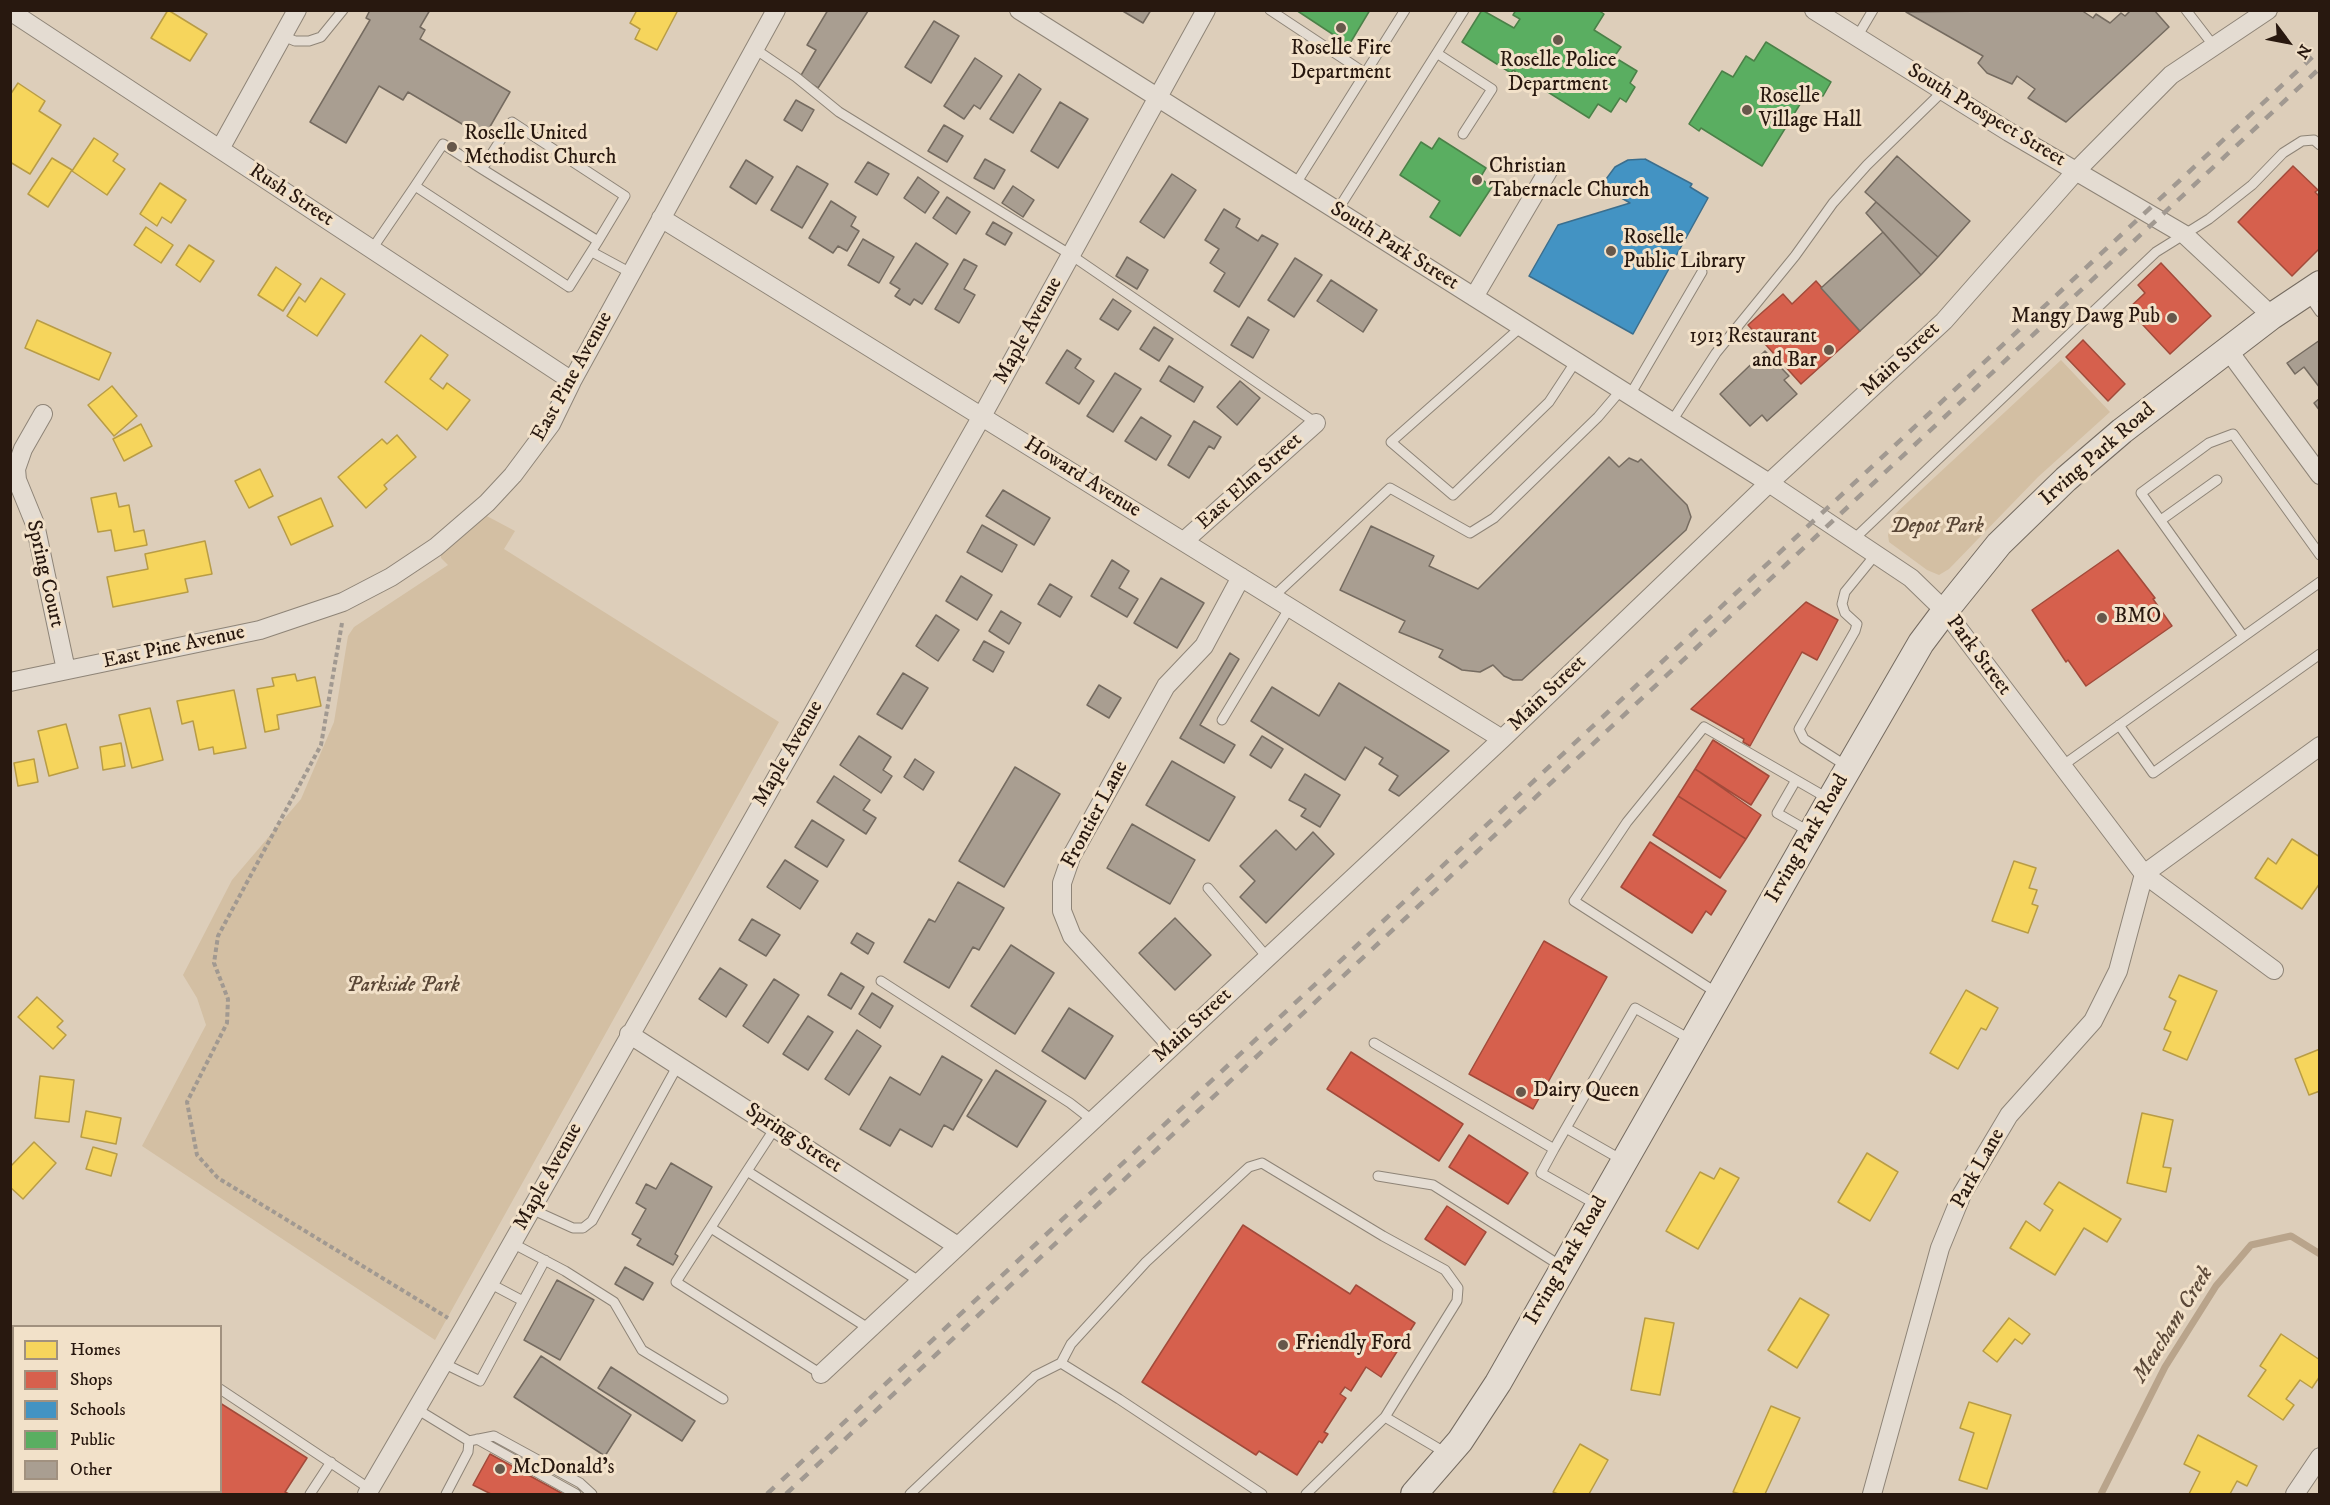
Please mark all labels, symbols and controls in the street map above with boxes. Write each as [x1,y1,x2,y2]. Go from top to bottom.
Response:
north arrow [2258,12,2318,72]
marker: Roselle Fire Department [1334,21,1348,35]
marker: Roselle Police Department [1551,33,1565,47]
place label: Roselle Fire Department [1291,37,1391,87]
text: N [2291,41,2315,62]
place label: Roselle Police Department [1500,49,1616,99]
street label: South Prospect Street [1902,59,2070,173]
place label: Roselle Village Hall [1759,85,1862,135]
marker: Roselle Village Hall [1740,103,1754,117]
place label: Roselle United Methodist Church [464,122,616,172]
marker: Roselle United Methodist Church [445,140,459,154]
place label: Christian Tabernacle Church [1489,155,1649,205]
street label: Rush Street [244,159,338,233]
marker: Christian Tabernacle Church [1470,173,1484,187]
street label: South Park Street [1325,197,1463,297]
place label: Roselle Public Library [1623,226,1745,276]
marker: Roselle Public Library [1604,244,1618,258]
street label: Maple Avenue [989,273,1069,389]
place label: Mangy Dawg Pub [2011,305,2160,331]
street label: East Pine Avenue [527,308,619,446]
marker: Mangy Dawg Pub [2165,311,2179,325]
street label: Main Street [1856,317,1946,403]
place label: 1913 Restaurant and Bar [1689,325,1817,375]
marker: 1913 Restaurant and Bar [1822,343,1836,357]
street label: Irving Park Road [2035,398,2161,512]
street label: East Elm Street [1192,428,1308,536]
street label: Howard Avenue [1019,432,1145,524]
park label: Depot Park [1890,515,1984,541]
street label: Spring Court [19,518,69,630]
place label: BMO [2114,605,2161,631]
street label: Park Street [1940,611,2016,701]
marker: BMO [2095,611,2109,625]
street label: East Pine Avenue [101,621,247,675]
street label: Main Street [1504,651,1592,737]
street label: Maple Avenue [748,696,830,812]
street label: Frontier Lane [1057,757,1135,873]
street label: Irving Park Road [1761,770,1855,908]
park label: Parkside Park [346,974,460,1000]
street label: Main Street [1148,983,1238,1069]
place label: Dairy Queen [1533,1079,1639,1105]
marker: Dairy Queen [1514,1085,1528,1099]
street label: Spring Street [740,1098,846,1180]
street label: Maple Avenue [509,1119,589,1235]
street label: Park Lane [1947,1125,2011,1213]
street label: Irving Park Road [1520,1192,1614,1330]
water label: Meacham Creek [2128,1262,2220,1388]
legend [12,1325,222,1493]
place label: Friendly Ford [1295,1332,1411,1358]
marker: Friendly Ford [1276,1338,1290,1352]
text: Homes [70,1339,121,1361]
text: Shops [70,1369,113,1391]
text: Schools [70,1399,125,1421]
text: Public [70,1429,115,1451]
place label: McDonald's [512,1456,615,1482]
text: Other [70,1459,112,1481]
marker: McDonald's [493,1462,507,1476]

